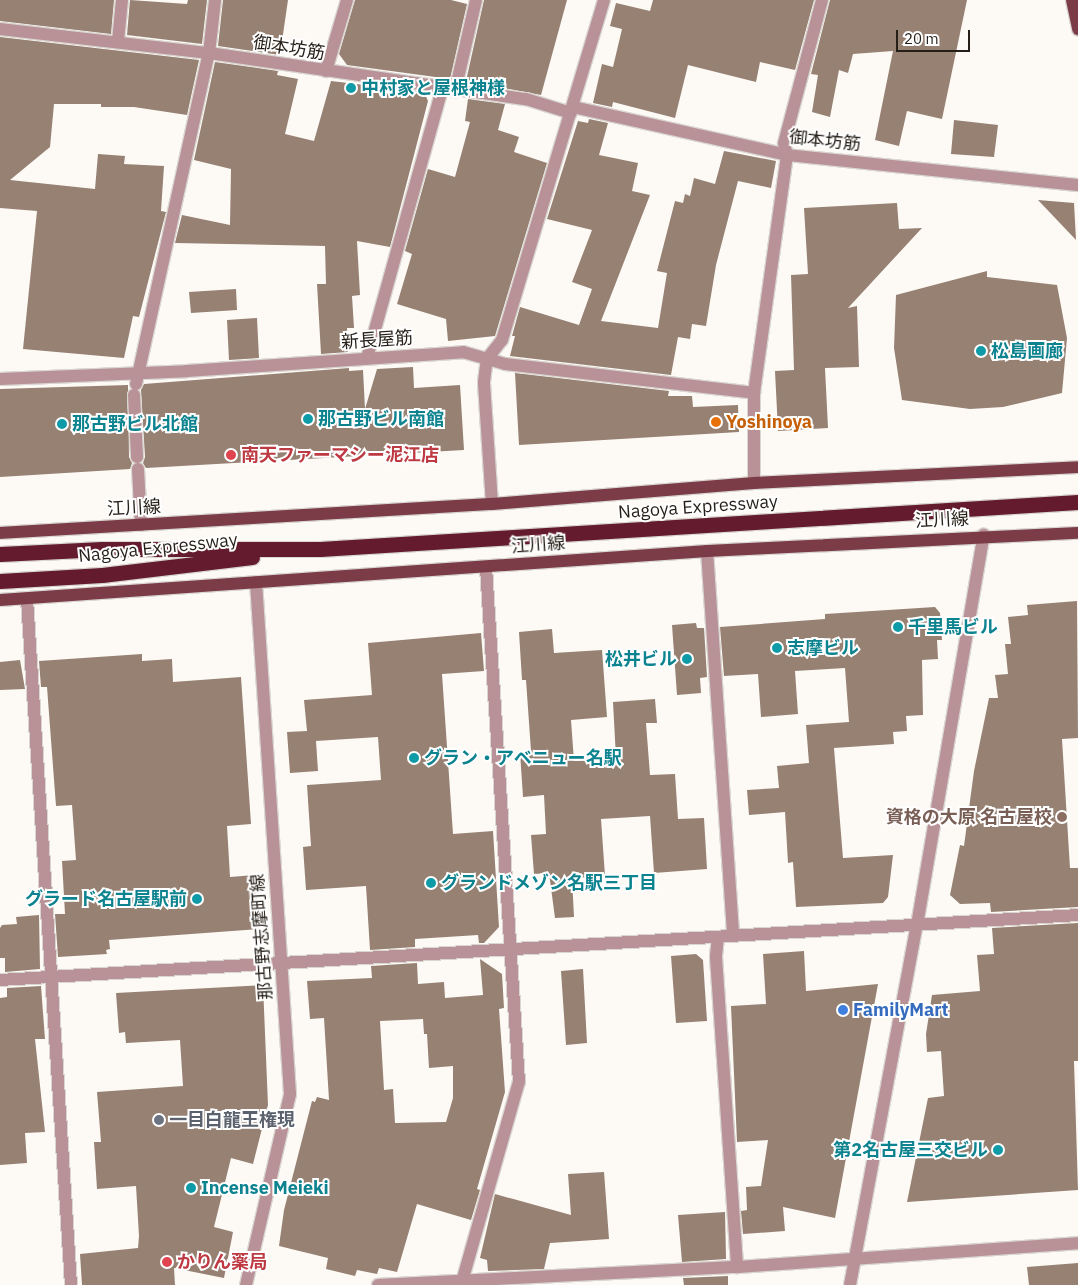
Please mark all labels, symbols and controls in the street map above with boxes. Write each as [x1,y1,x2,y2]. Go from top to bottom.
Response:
scale bar [898,20,972,52]
text: 20 m [904,29,939,48]
street label: 御本坊筋 [252,32,326,64]
place label: 中村家と屋根神様 [361,77,505,99]
marker: 中村家と屋根神様 [345,82,357,94]
street label: 御本坊筋 [788,126,862,156]
street label: 新長屋筋 [340,327,414,353]
place label: 松島画廊 [991,340,1063,362]
marker: 松島画廊 [975,345,987,357]
place label: 那古野ビル南館 [318,408,444,430]
place label: Yoshinoya [726,411,812,433]
place label: 那古野ビル北館 [72,413,198,435]
marker: 那古野ビル南館 [302,413,314,425]
marker: Yoshinoya [710,416,722,428]
marker: 那古野ビル北館 [56,418,68,430]
place label: 南天ファーマシー泥江店 [241,444,439,466]
marker: 南天ファーマシー泥江店 [225,449,237,461]
street label: Nagoya Expressway [617,491,779,523]
street label: 江川線 [106,496,162,520]
street label: 江川線 [914,508,970,532]
street label: Nagoya Expressway [77,529,239,567]
street label: 江川線 [510,532,566,558]
place label: 千里馬ビル [908,616,998,638]
marker: 千里馬ビル [892,621,904,633]
place label: 志摩ビル [787,637,859,659]
marker: 志摩ビル [771,642,783,654]
place label: 松井ビル [605,648,677,670]
marker: 松井ビル [681,653,693,665]
place label: グラン・アベニュー名駅 [424,747,622,769]
marker: グラン・アベニュー名駅 [408,752,420,764]
place label: 資格の大原 名古屋校 [886,806,1052,828]
marker: 資格の大原 名古屋校 [1056,811,1068,823]
place label: グランドメゾン名駅三丁目 [441,872,657,894]
street label: 那古野志摩町線 [247,873,277,1001]
marker: グランドメゾン名駅三丁目 [425,877,437,889]
place label: グラード名古屋駅前 [25,888,187,910]
marker: グラード名古屋駅前 [191,893,203,905]
place label: FamilyMart [853,999,948,1021]
marker: FamilyMart [837,1004,849,1016]
place label: 一目白龍王権現 [169,1109,295,1131]
marker: 一目白龍王権現 [153,1114,165,1126]
place label: 第2名古屋三交ビル [833,1139,988,1161]
marker: 第2名古屋三交ビル [992,1144,1004,1156]
place label: Incense Meieki [201,1177,329,1199]
marker: Incense Meieki [185,1182,197,1194]
place label: かりん薬局 [177,1251,267,1273]
marker: かりん薬局 [161,1256,173,1268]

